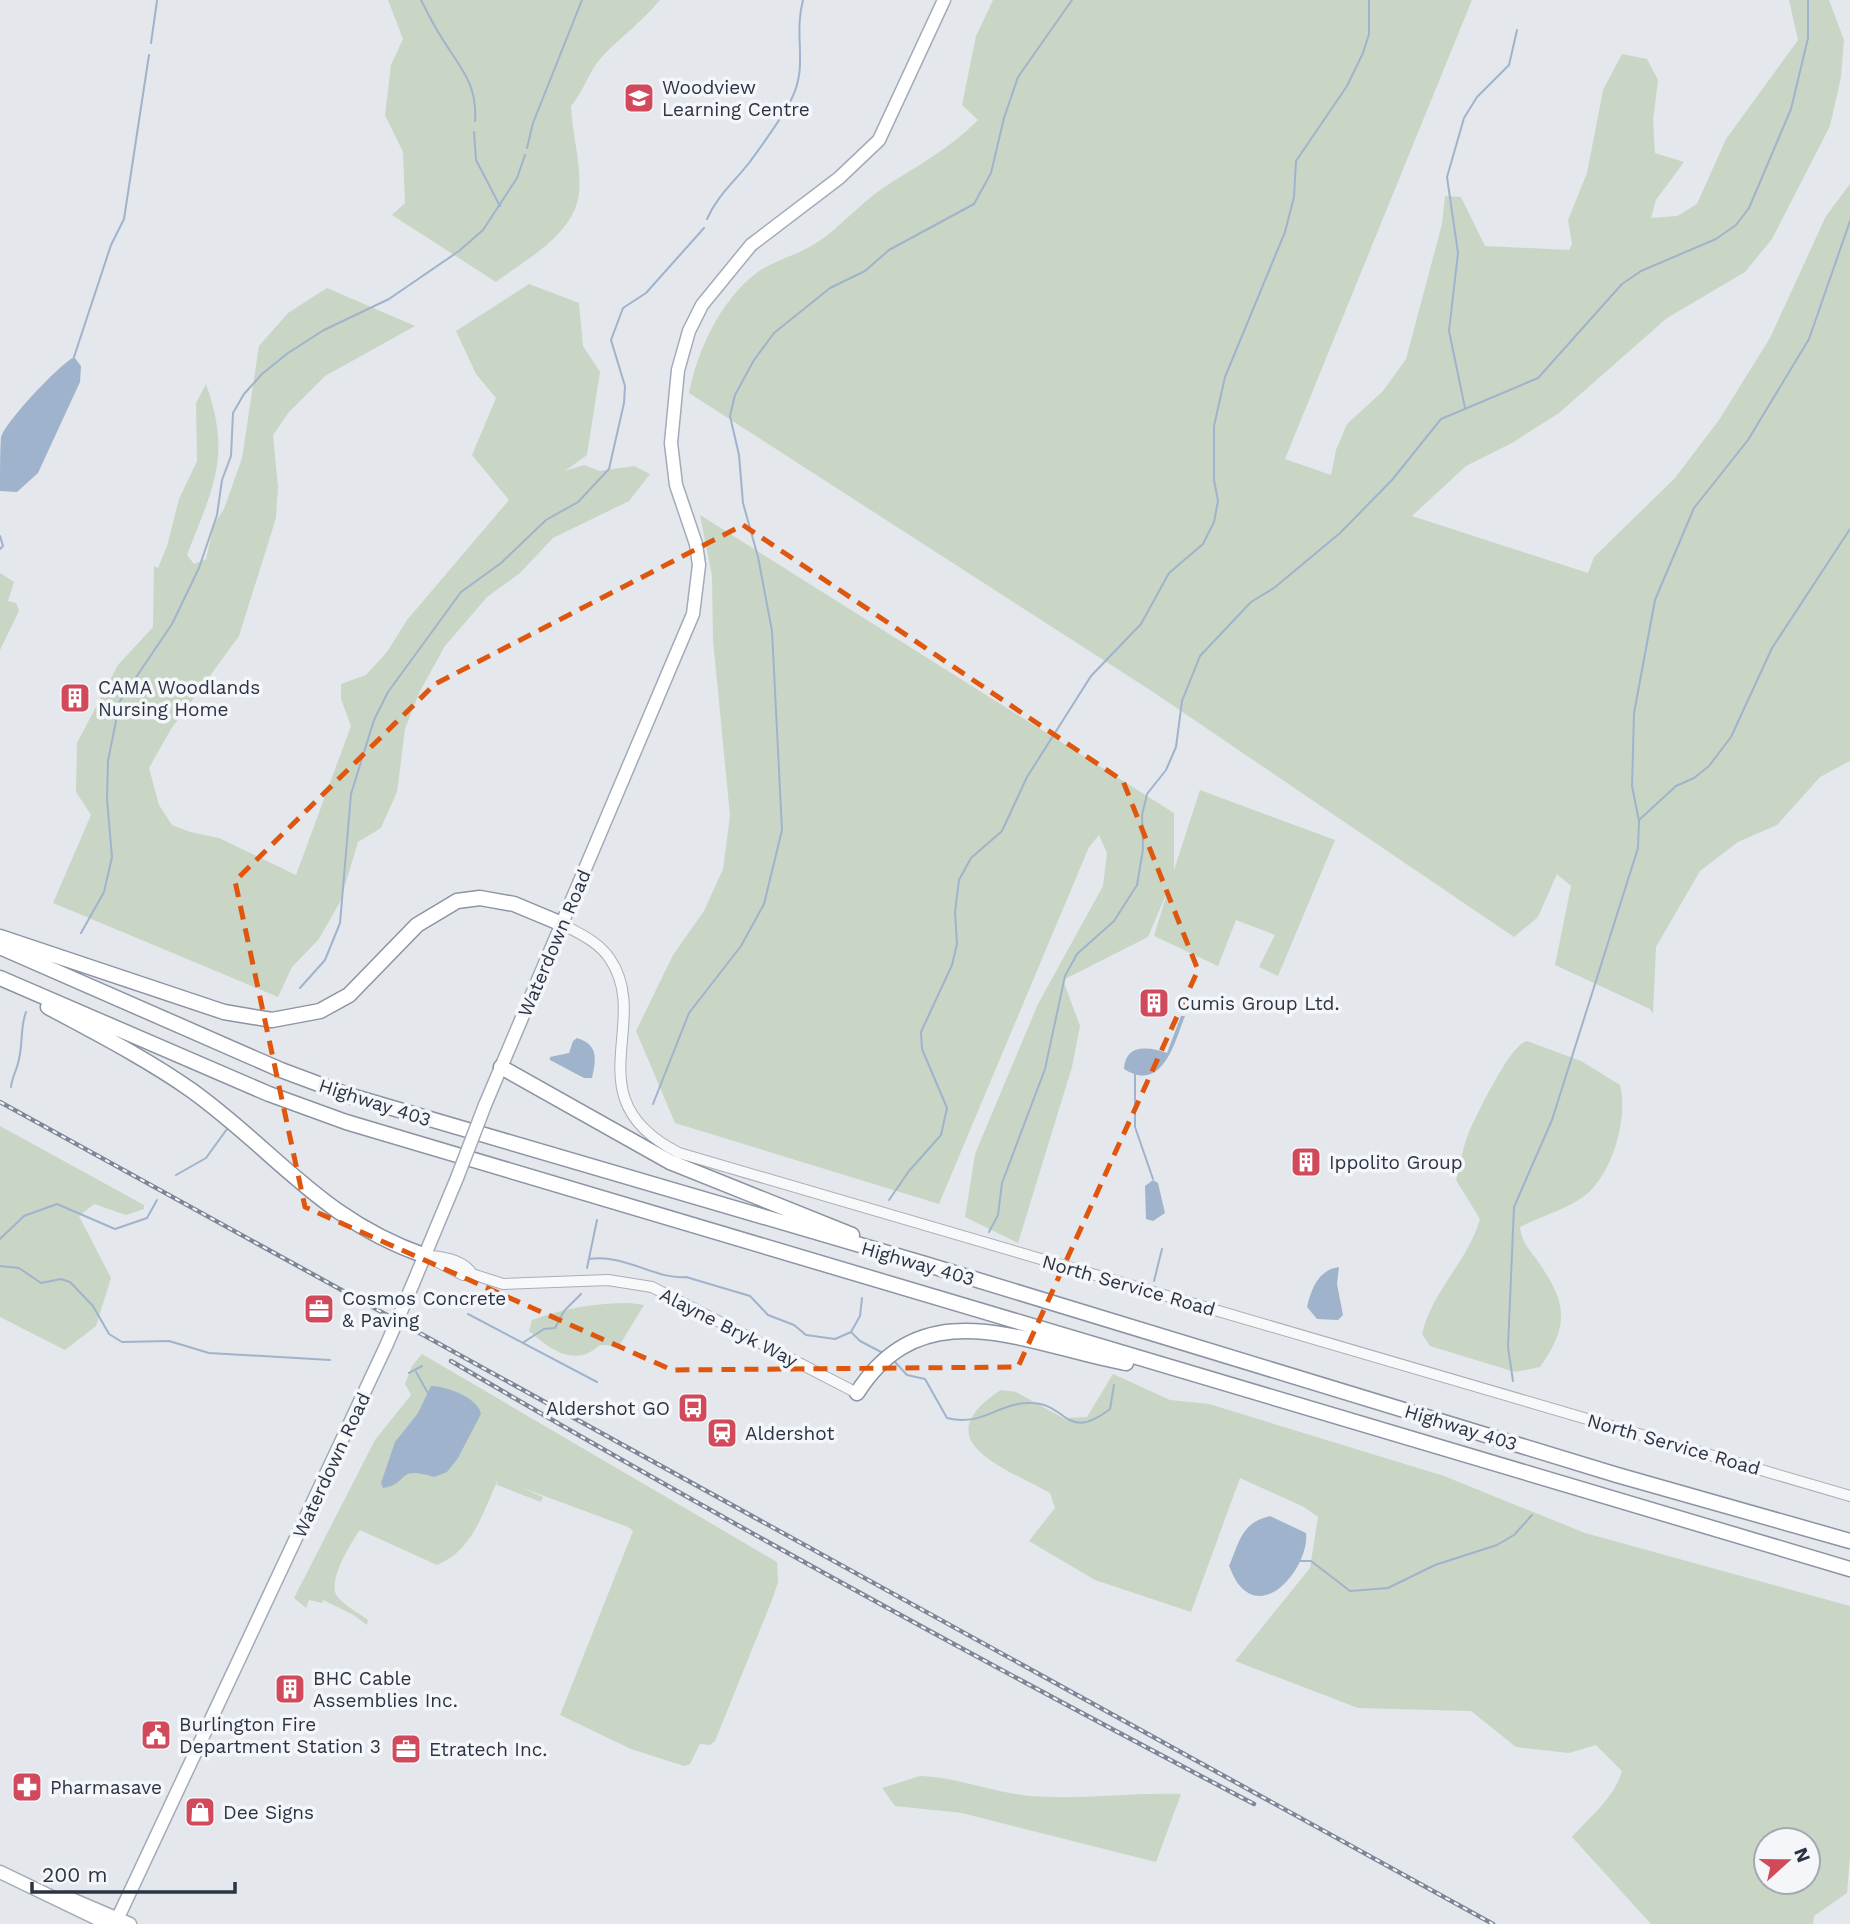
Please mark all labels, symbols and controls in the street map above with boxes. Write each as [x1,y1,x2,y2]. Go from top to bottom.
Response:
place label: Woodview Learning Centre [662,76,810,121]
school or university icon: Woodview Learning Centre [622,81,656,115]
place label: CAMA Woodlands Nursing Home [98,676,260,721]
building icon: CAMA Woodlands Nursing Home [58,681,92,715]
street label: Waterdown Road [513,866,596,1020]
building icon: Cumis Group Ltd. [1137,986,1171,1020]
place label: Cumis Group Ltd. [1177,992,1340,1015]
street label: Highway 403 [316,1074,434,1131]
building icon: Ippolito Group [1289,1145,1323,1179]
place label: Ippolito Group [1329,1151,1463,1174]
street label: Highway 403 [859,1236,977,1291]
street label: North Service Road [1040,1250,1218,1321]
street label: Alayne Bryk Way [656,1283,802,1372]
place label: Cosmos Concrete & Paving [342,1287,506,1332]
office icon: Cosmos Concrete & Paving [302,1292,336,1326]
street label: Waterdown Road [288,1389,375,1542]
bus stop icon: Aldershot GO [676,1391,710,1425]
place label: Aldershot GO [546,1397,670,1420]
street label: Highway 403 [1402,1399,1520,1456]
street label: North Service Road [1585,1409,1763,1480]
station icon: Aldershot [705,1416,739,1450]
place label: Aldershot [745,1422,835,1445]
place label: BHC Cable Assemblies Inc. [313,1667,458,1712]
building icon: BHC Cable Assemblies Inc. [273,1672,307,1706]
place label: Burlington Fire Department Station 3 [179,1713,381,1758]
public building icon: Burlington Fire Department Station 3 [139,1718,173,1752]
office icon: Etratech Inc. [389,1732,423,1766]
place label: Etratech Inc. [429,1738,547,1761]
pharmacy icon: Pharmasave [10,1770,44,1804]
place label: Pharmasave [50,1776,162,1799]
shop icon: Dee Signs [183,1795,217,1829]
place label: Dee Signs [223,1801,314,1824]
north arrow [1752,1826,1822,1896]
text: N [1789,1844,1816,1866]
scale bar [32,1850,234,1894]
text: 200 m [42,1862,108,1887]

